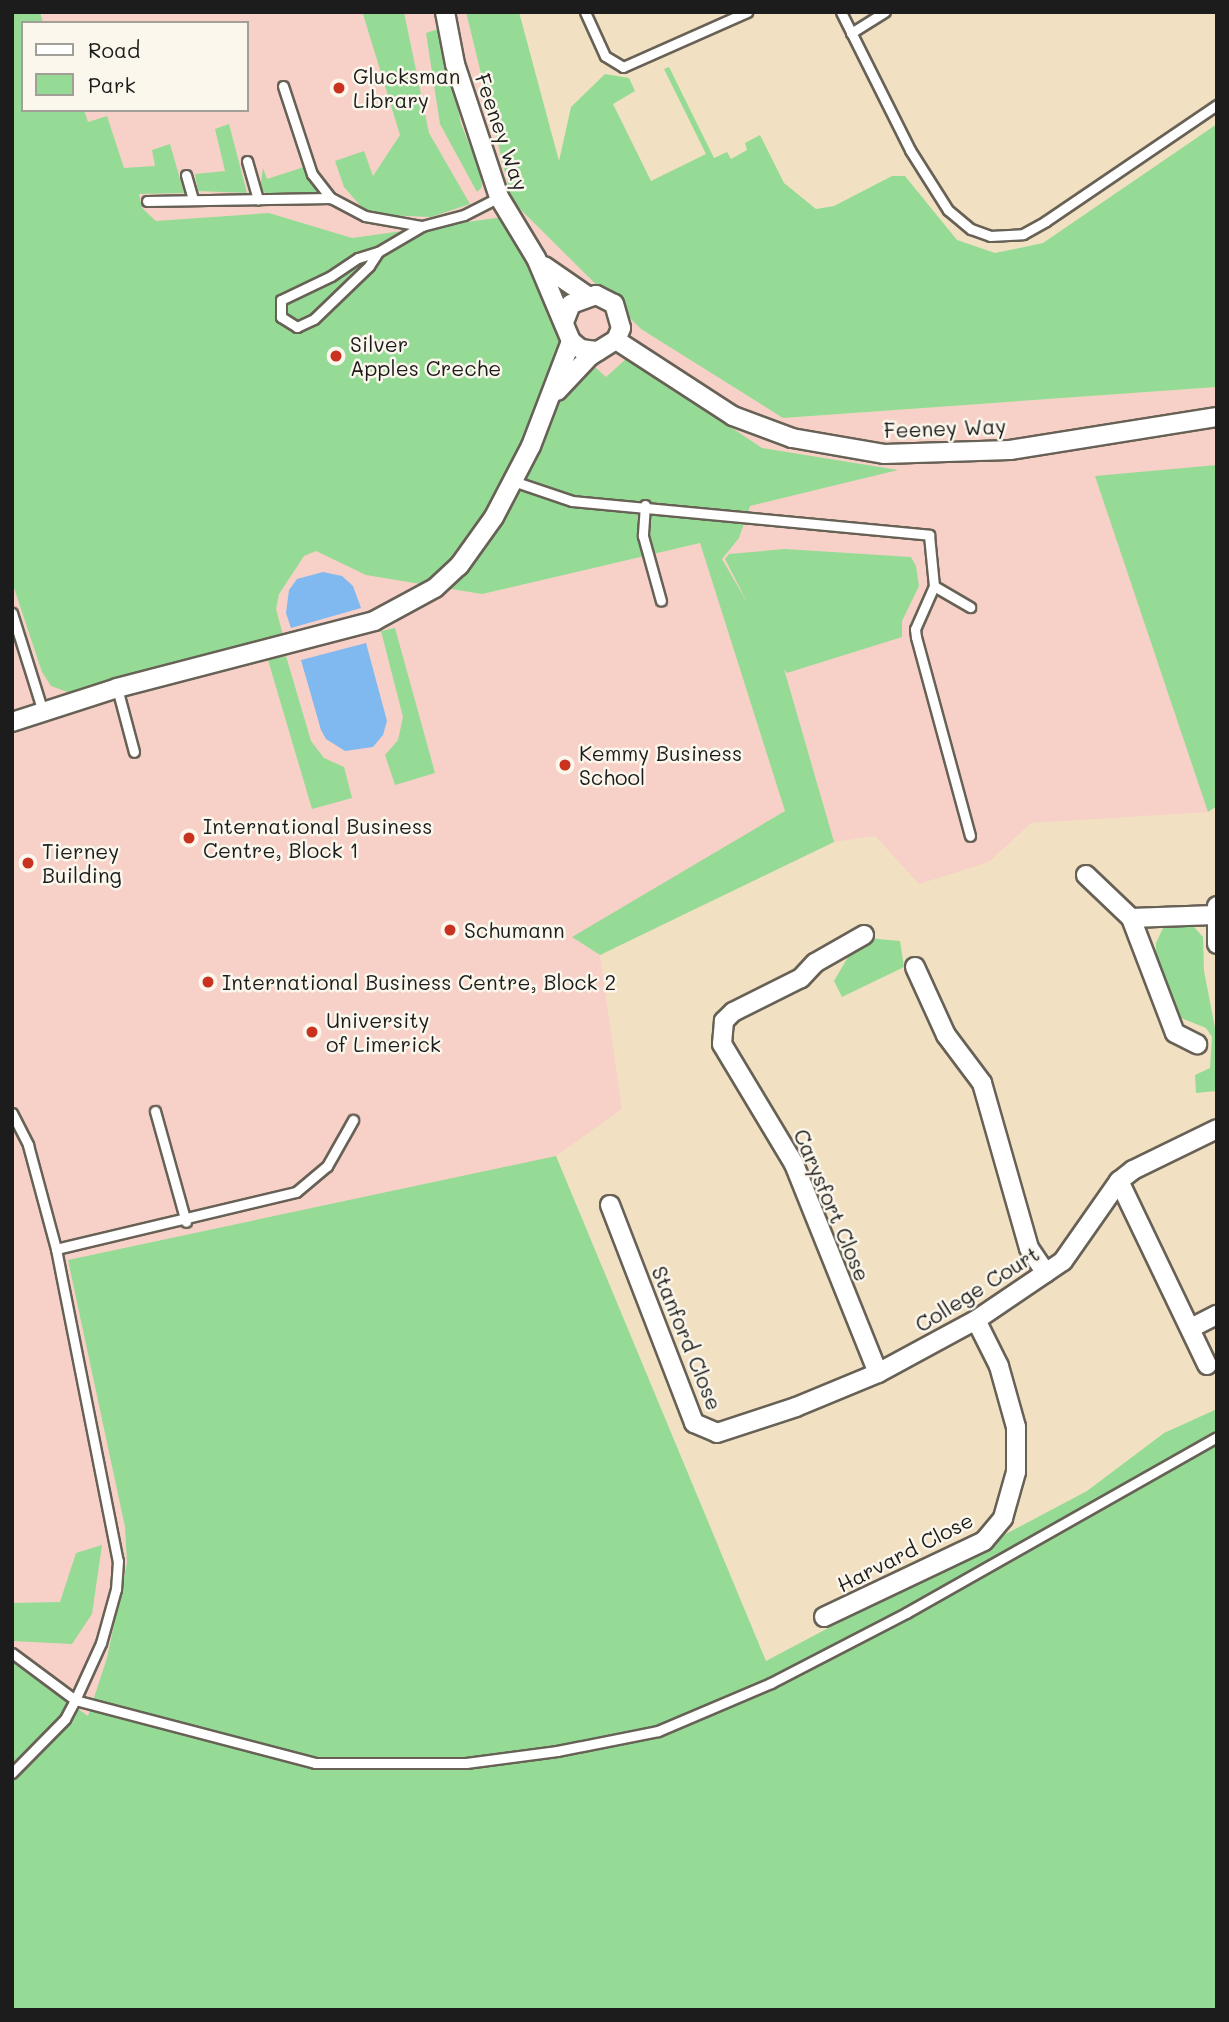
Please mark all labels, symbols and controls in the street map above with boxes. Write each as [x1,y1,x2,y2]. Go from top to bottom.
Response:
legend [21,21,248,112]
text: Road [88,36,140,63]
place label: Glucksman Library [353,63,460,113]
street label: Feeney Way [470,70,534,194]
text: Park [88,71,136,98]
marker: Glucksman Library [331,80,347,96]
place label: Silver Apples Creche [350,331,501,381]
marker: Silver Apples Creche [328,348,344,364]
street label: Feeney Way [883,413,1007,443]
place label: Kemmy Business School [579,740,742,790]
marker: Kemmy Business School [557,757,573,773]
place label: International Business Centre, Block 1 [203,813,432,863]
marker: International Business Centre, Block 1 [181,830,197,846]
place label: Tierney Building [42,838,122,888]
marker: Tierney Building [20,855,36,871]
place label: Schumann [464,917,565,943]
marker: Schumann [442,922,458,938]
place label: International Business Centre, Block 2 [222,969,616,995]
marker: International Business Centre, Block 2 [200,974,216,990]
place label: University of Limerick [326,1007,441,1057]
marker: University of Limerick [304,1024,320,1040]
street label: Carysfort Close [789,1125,875,1285]
street label: College Court [910,1241,1044,1337]
street label: Stanford Close [647,1262,727,1414]
street label: Harvard Close [833,1507,977,1597]

